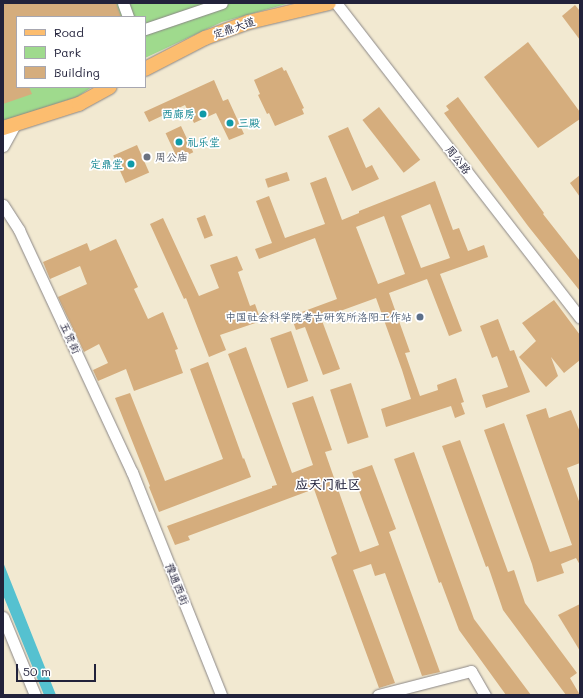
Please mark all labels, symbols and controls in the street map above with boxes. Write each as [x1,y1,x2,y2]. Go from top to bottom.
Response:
street label: 定鼎大道 [211,15,257,41]
legend [16,16,146,88]
text: Road [54,24,84,40]
text: Park [54,44,81,60]
text: Building [54,64,100,80]
place label: 西廊房 [162,107,195,121]
marker: 西廊房 [198,109,208,119]
place label: 三殿 [238,116,260,130]
marker: 三殿 [225,118,235,128]
place label: 礼乐堂 [187,135,220,149]
marker: 礼乐堂 [174,137,184,147]
street label: 周公路 [443,143,473,177]
place label: 周公庙 [155,150,188,164]
marker: 周公庙 [142,152,152,162]
place label: 定鼎堂 [90,157,123,171]
marker: 定鼎堂 [126,159,136,169]
place label: 中国社会科学院考古研究所洛阳工作站 [225,310,412,324]
marker: 中国社会科学院考古研究所洛阳工作站 [415,312,425,322]
street label: 五贤街 [57,320,83,356]
district label: 应天门社区 [296,476,360,492]
street label: 豫通西街 [163,561,191,607]
scale bar [18,656,98,682]
text: 50 m [23,663,51,679]

